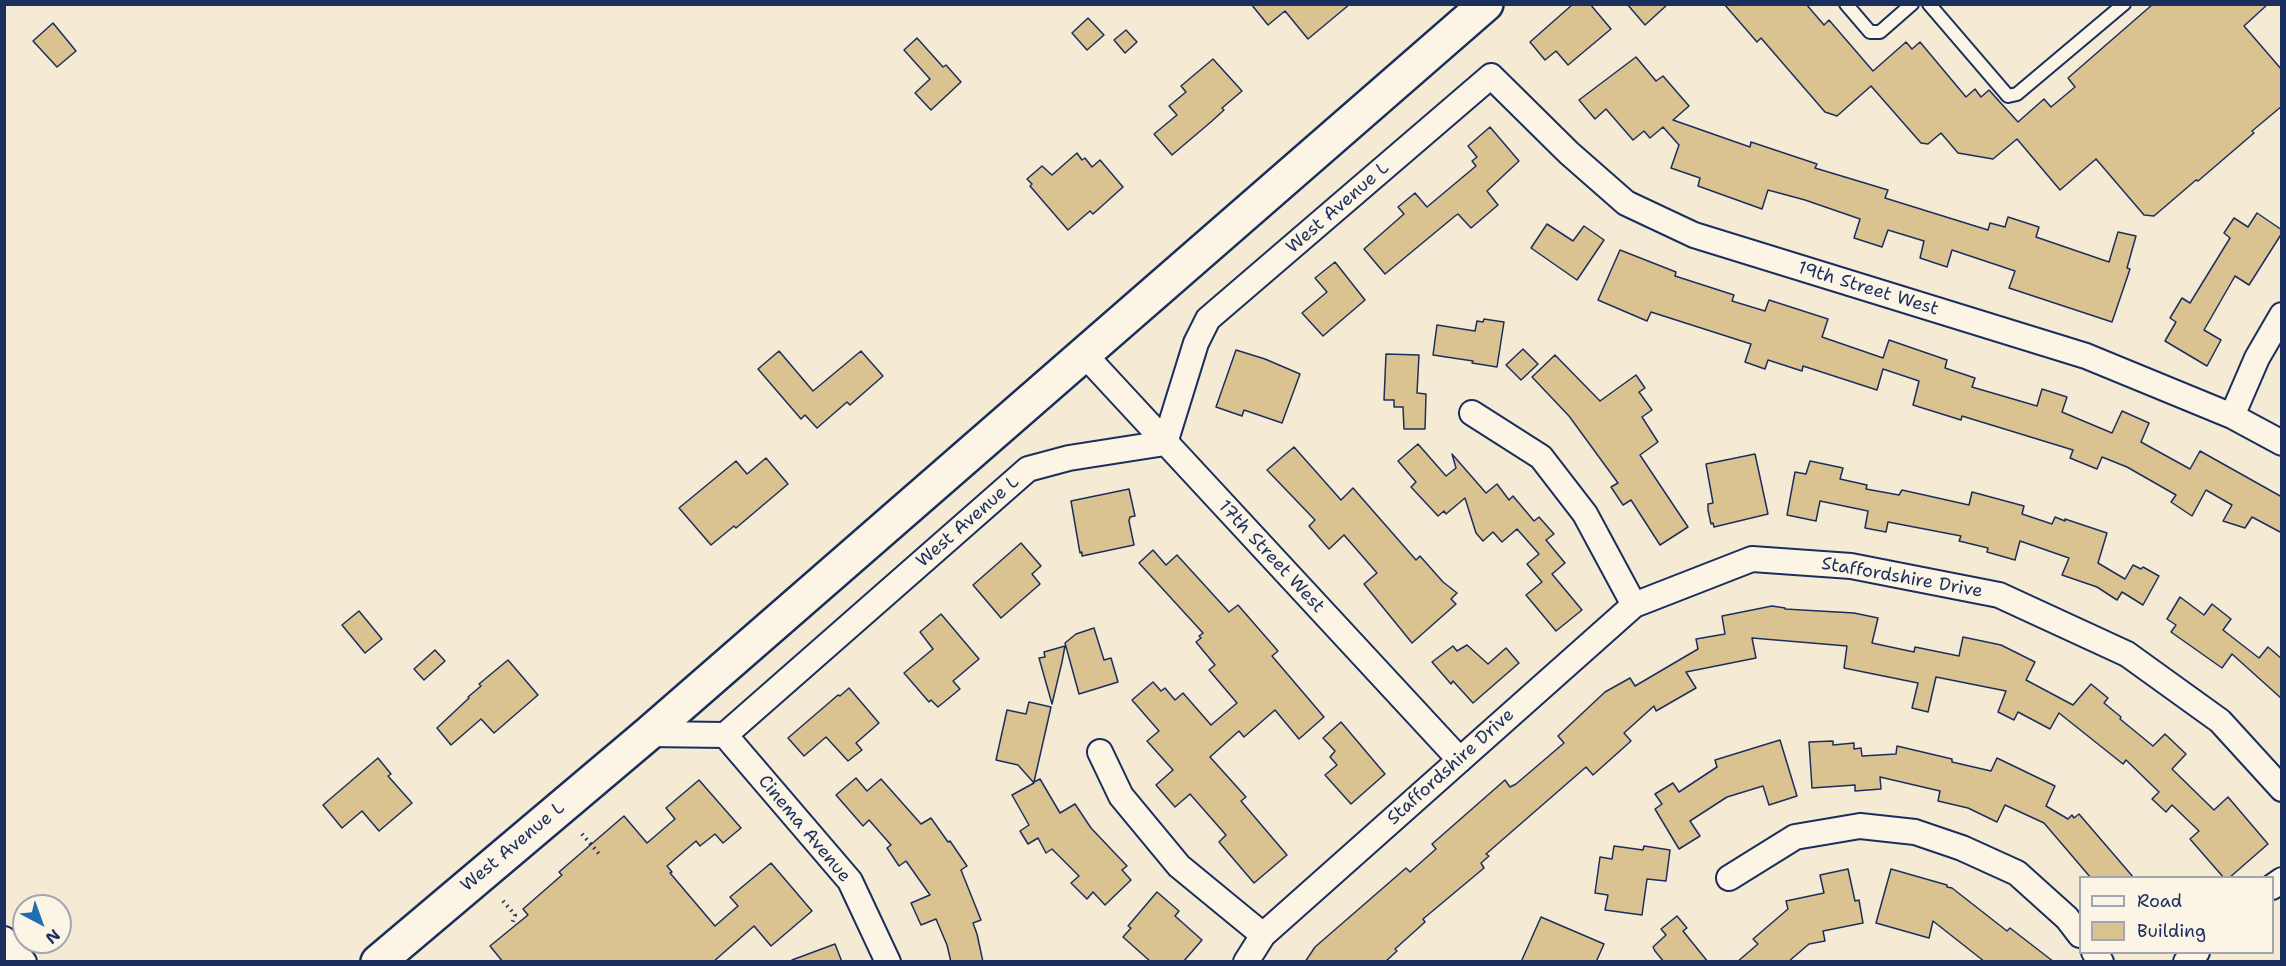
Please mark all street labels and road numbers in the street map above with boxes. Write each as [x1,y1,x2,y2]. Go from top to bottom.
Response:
street label: West Avenue L [1282,158,1394,258]
street label: 19th Street West [1795,257,1941,321]
street label: West Avenue L [912,472,1024,572]
street label: 17th Street West [1213,496,1329,618]
street label: Staffordshire Drive [1820,553,1984,603]
street label: Staffordshire Drive [1383,704,1519,830]
street label: Cinema Avenue [753,771,855,887]
street label: West Avenue L [457,797,569,897]

